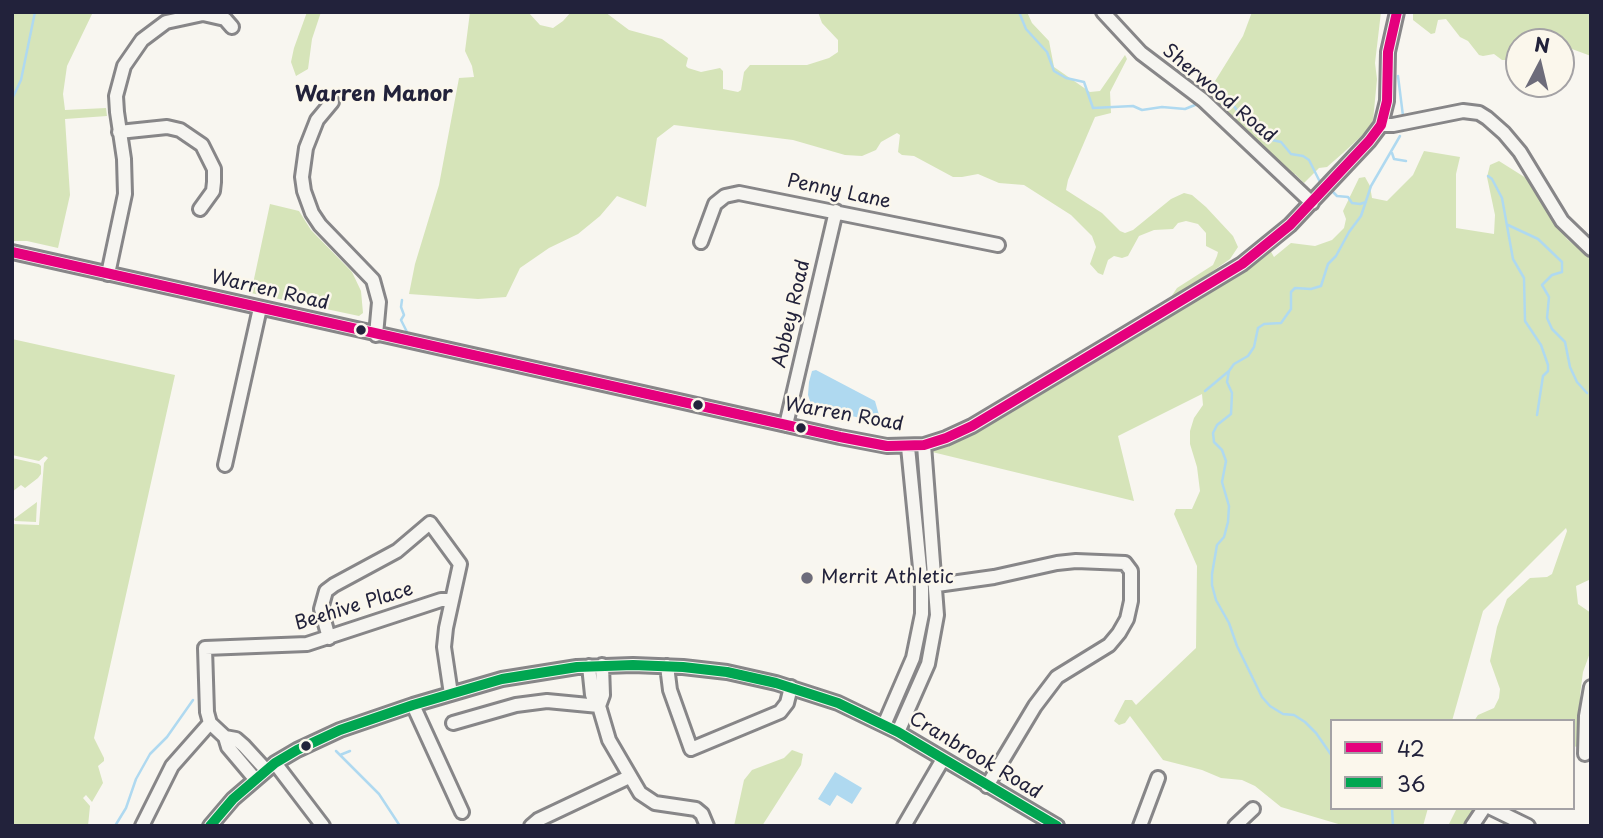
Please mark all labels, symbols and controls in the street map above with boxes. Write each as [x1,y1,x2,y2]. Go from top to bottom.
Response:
north arrow [1505,28,1575,98]
text: N [1533,29,1551,59]
street label: Sherwood Road [1158,40,1280,148]
district label: Warren Manor [295,82,453,108]
street label: Penny Lane [785,170,893,214]
street label: Abbey Road [769,258,815,370]
street label: Warren Road [209,266,331,316]
unlabelled marker [354,323,368,337]
street label: Warren Road [783,393,905,437]
unlabelled marker [691,398,705,412]
unlabelled marker [794,421,808,435]
place label: Merrit Athletic [821,567,954,589]
marker: Merrit Athletic [799,570,815,586]
street label: Beehive Place [292,578,416,636]
street label: Cranbrook Road [905,707,1045,805]
legend [1330,719,1575,810]
text: 42 [1397,732,1425,764]
unlabelled marker [299,739,313,753]
text: 36 [1397,767,1426,799]

